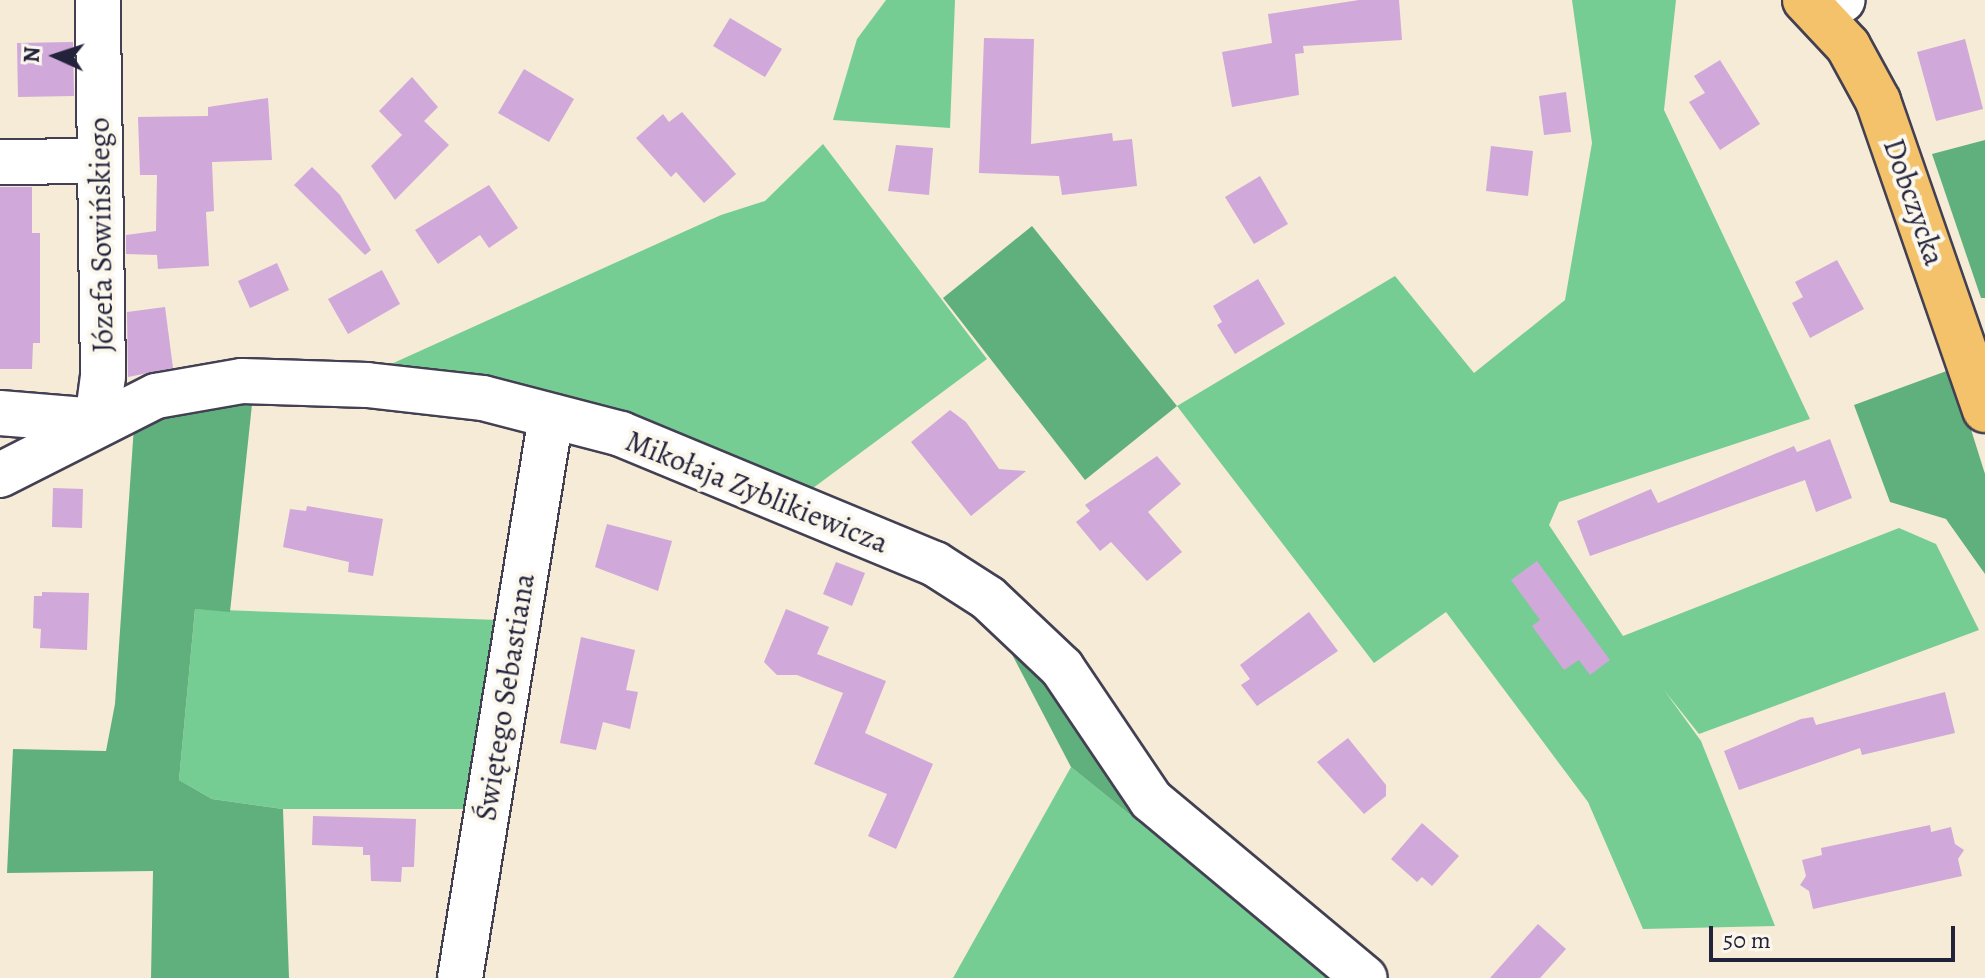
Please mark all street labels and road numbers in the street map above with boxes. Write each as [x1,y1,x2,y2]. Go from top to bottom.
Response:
street label: Józefa Sowińskiego [81,117,121,353]
street label: Dobczycka [1876,134,1952,270]
street label: Mikołaja Zyblikiewicza [620,423,894,561]
street label: Świętego Sebastiana [468,571,542,823]

